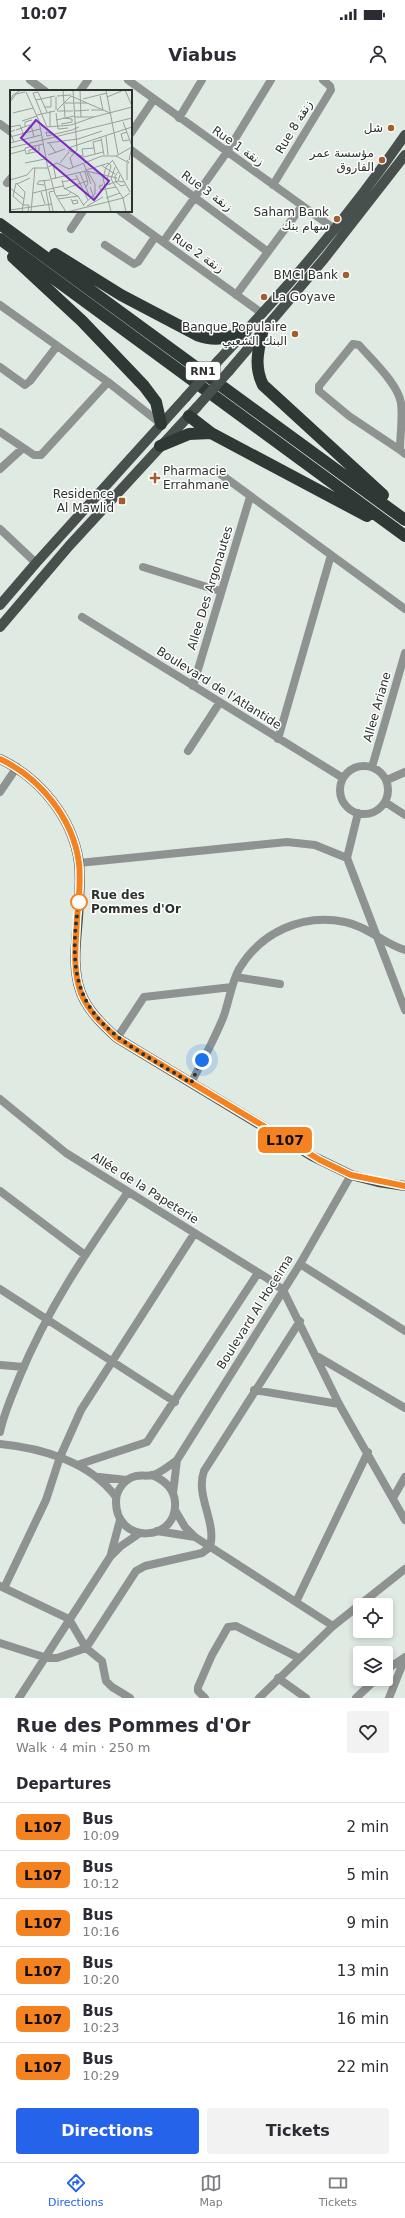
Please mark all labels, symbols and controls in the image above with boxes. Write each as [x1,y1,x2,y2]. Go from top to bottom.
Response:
text: 10:07 [20,5,68,23]
icon: back [16,43,38,65]
icon: person [367,43,389,65]
text: Viabus [168,44,237,65]
inset map [10,90,132,212]
street label: Rue 8 زنقة [273,98,316,157]
place label: شل [364,121,383,135]
street label: Rue 1 زنقة [209,123,267,170]
marker: شل [386,123,396,133]
place label: مؤسسة عمر الفاروق [309,146,374,175]
marker: مؤسسة عمر الفاروق [377,155,387,165]
street label: Rue 3 زنقة [178,168,235,215]
place label: Saham Bank سهام بنك [253,205,329,233]
marker: Saham Bank سهام بنك [332,214,342,224]
street label: Rue 2 زنقة [169,230,227,277]
place label: BMCI Bank [274,268,338,282]
marker: BMCI Bank [341,270,351,280]
place label: La Goyave [272,290,335,304]
marker: La Goyave [259,292,269,302]
place label: Banque Populaire البنك الشعبي [182,320,287,348]
marker: Banque Populaire البنك الشعبي [290,329,300,339]
road number: RN1 [186,362,220,380]
place label: Pharmacie Errahmane [163,464,229,492]
marker: Pharmacie Errahmane [150,473,160,483]
place label: Residence Al Mawlid [53,487,114,515]
marker: Residence Al Mawlid [117,496,127,506]
street label: Allee Des Argonautes [184,524,236,652]
street label: Boulevard de l'Atlantide [154,644,284,732]
street label: Allee Ariane [360,670,394,744]
place label: Rue des Pommes d'Or [91,888,181,916]
marker: Rue des Pommes d'Or [70,893,88,911]
your location [192,1050,212,1070]
line badge: L107 [257,1127,313,1153]
text: L107 [266,1132,304,1148]
street label: Allée de la Papeterie [89,1149,201,1227]
street label: Boulevard Al Hoceima [214,1252,296,1372]
map controls [353,1598,393,1686]
button: locate [353,1598,393,1638]
button: layers [353,1646,393,1686]
button: heart [347,1711,389,1753]
text: Rue des Pommes d'Or [16,1714,250,1736]
text: Walk · 4 min · 250 m [16,1740,150,1755]
text: Departures [16,1775,111,1793]
text: Bus [82,1810,113,1828]
text: 2 min [346,1818,389,1836]
text: L107 [24,1819,62,1835]
text: 10:09 [82,1828,120,1843]
text: Bus [82,1858,113,1876]
text: 5 min [346,1866,389,1884]
text: L107 [24,1867,62,1883]
text: 10:12 [82,1876,120,1891]
text: Bus [82,1906,113,1924]
text: 9 min [346,1914,389,1932]
text: L107 [24,1915,62,1931]
text: 10:16 [82,1924,120,1939]
text: Bus [82,1954,113,1972]
text: 13 min [337,1962,389,1980]
text: L107 [24,1963,62,1979]
text: 10:20 [82,1972,120,1987]
text: Bus [82,2002,113,2020]
text: 16 min [337,2010,389,2028]
text: L107 [24,2011,62,2027]
text: 10:23 [82,2020,120,2035]
text: Bus [82,2050,113,2068]
text: 22 min [337,2058,389,2076]
text: L107 [24,2059,62,2075]
text: 10:29 [82,2068,120,2083]
button: Directions [16,2108,199,2154]
button: Tickets [207,2108,389,2154]
tab: Directions [48,2172,103,2209]
tab: Map [199,2172,223,2209]
tab: Tickets [319,2172,357,2209]

